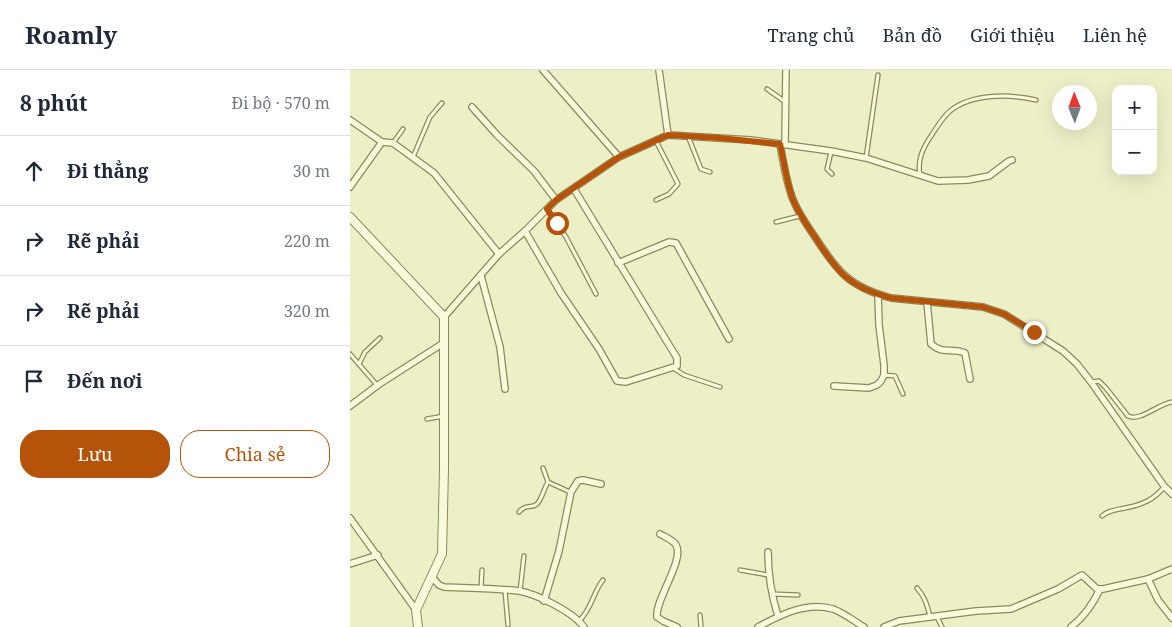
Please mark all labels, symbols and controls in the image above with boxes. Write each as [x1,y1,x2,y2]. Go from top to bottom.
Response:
text: Roamly [25,18,117,51]
text: Trang chủ [767,23,854,47]
text: Bản đồ [882,23,942,47]
text: Giới thiệu [970,23,1055,47]
text: Liên hệ [1083,23,1147,47]
north arrow [1052,85,1097,130]
map controls [1112,85,1157,175]
button: + [1112,85,1157,130]
text: 8 phút [20,89,87,117]
text: Đi bộ · 570 m [232,92,330,114]
button: − [1112,130,1157,175]
icon: ahead [20,157,48,185]
text: Đi thẳng [67,158,148,184]
text: 30 m [293,160,330,182]
route start [546,212,569,235]
icon: right [20,227,48,255]
text: Rẽ phải [67,228,139,254]
text: 220 m [284,230,330,252]
icon: right [20,297,48,325]
text: Rẽ phải [67,298,139,324]
text: 320 m [284,300,330,322]
route end [1023,321,1046,344]
icon: arrive [20,367,48,395]
text: Đến nơi [67,368,143,394]
button: Lưu [20,430,170,478]
button: Chia sẻ [180,430,330,478]

